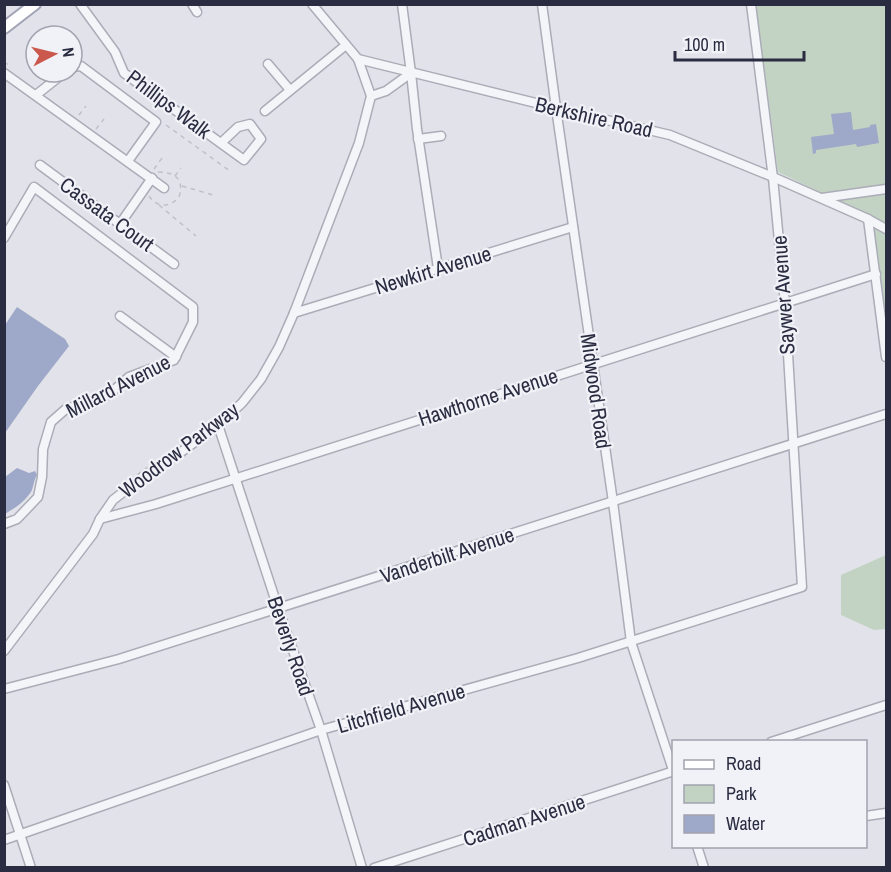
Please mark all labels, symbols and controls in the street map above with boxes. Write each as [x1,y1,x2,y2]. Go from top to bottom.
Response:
north arrow [24,24,84,84]
scale bar [675,24,804,62]
text: 100 m [684,32,725,57]
text: N [57,46,80,58]
street label: Phillips Walk [121,63,218,146]
street label: Berkshire Road [532,89,656,145]
street label: Cassata Court [54,170,160,258]
street label: Saywer Avenue [764,234,802,356]
street label: Newkirt Avenue [371,239,495,301]
street label: Midwood Road [574,332,618,450]
street label: Millard Avenue [61,347,175,425]
street label: Hawthorne Avenue [414,361,562,433]
street label: Woodrow Parkway [113,395,245,505]
street label: Vanderbilt Avenue [376,520,518,590]
street label: Beverly Road [260,592,322,700]
street label: Litchfield Avenue [334,676,468,740]
legend [672,740,867,848]
text: Road [726,751,761,776]
text: Park [726,781,757,806]
street label: Cadman Avenue [459,787,589,853]
text: Water [726,811,765,836]

